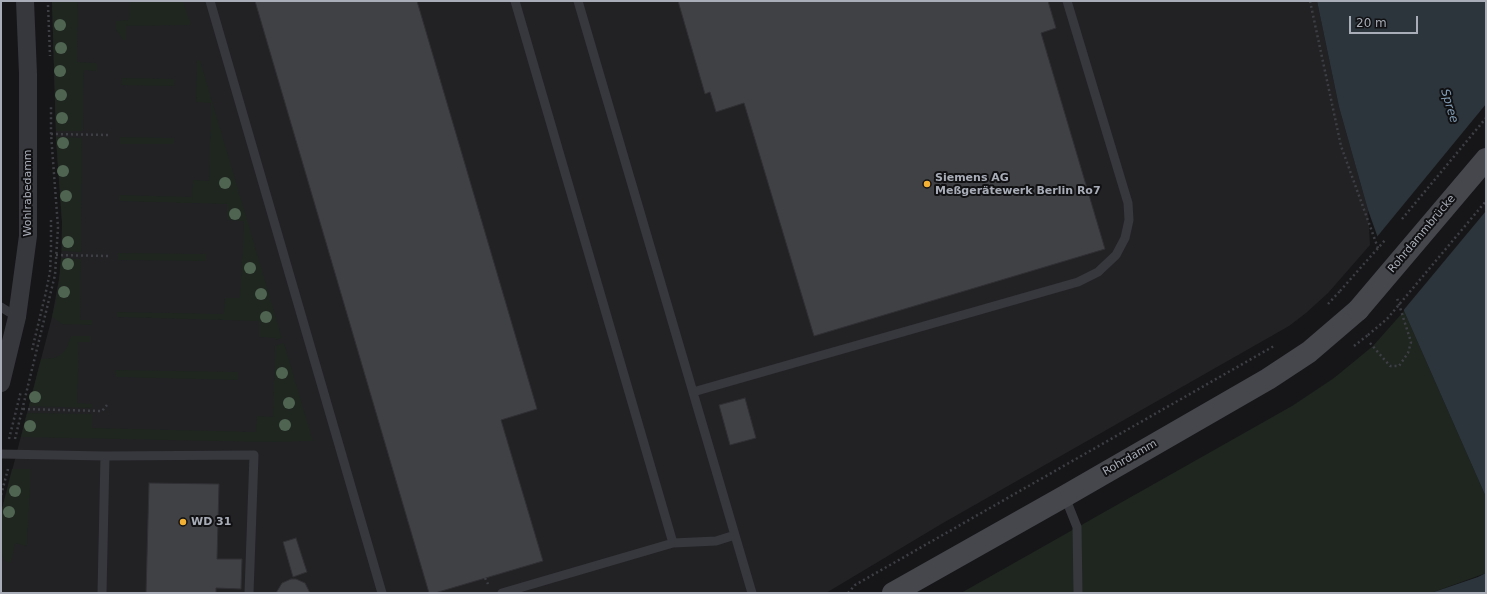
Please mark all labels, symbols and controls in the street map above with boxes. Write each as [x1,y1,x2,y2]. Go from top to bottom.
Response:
scale bar [1351,8,1420,34]
text: 20 m [1356,16,1387,30]
water label: Spree [1437,87,1461,125]
street label: Wohlrabedamm [21,149,35,237]
place label: Siemens AG Meßgerätewerk Berlin Ro7 [935,171,1101,197]
marker: Siemens AG Meßgerätewerk Berlin Ro7 [922,179,932,189]
street label: Rohrdammbrücke [1386,192,1458,276]
street label: Rohrdamm [1101,437,1159,479]
place label: WD 31 [191,515,231,529]
marker: WD 31 [178,517,188,527]

